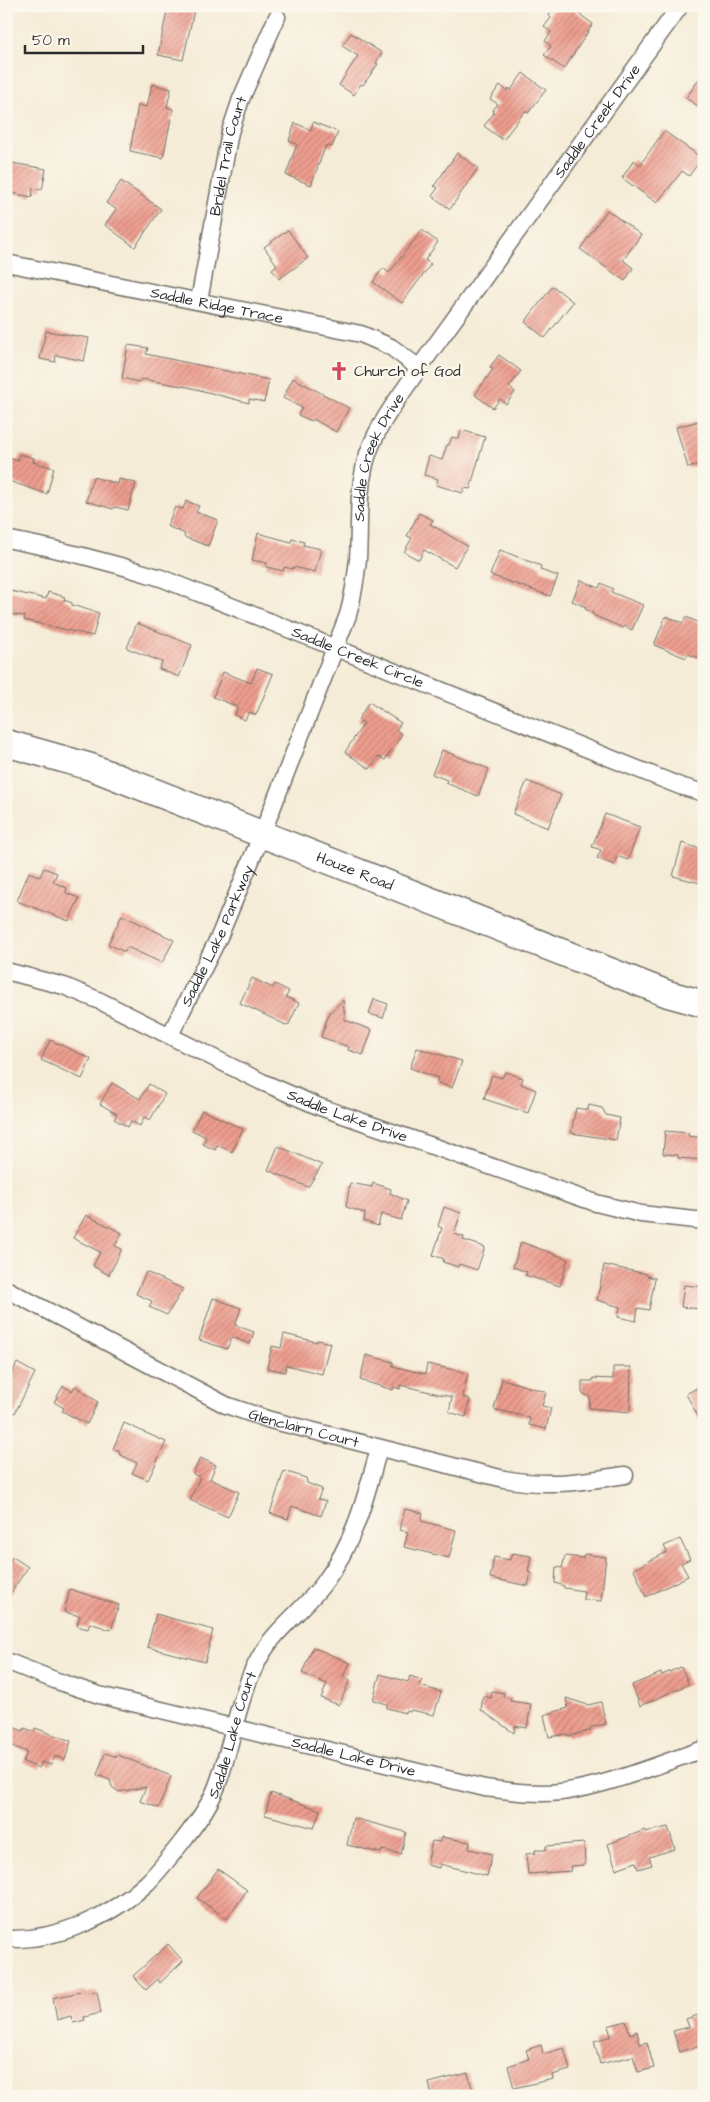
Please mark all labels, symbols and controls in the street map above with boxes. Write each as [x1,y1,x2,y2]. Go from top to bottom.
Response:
scale bar [25,22,142,54]
text: 50 m [32,30,70,51]
street label: Saddle Creek Drive [549,60,645,182]
street label: Bridel Trail Court [204,93,252,218]
street label: Saddle Ridge Trace [149,282,285,329]
church icon: Church of God [328,360,350,382]
place label: Church of God [354,361,461,382]
street label: Saddle Creek Drive [349,389,409,522]
street label: Saddle Creek Circle [289,621,427,693]
street label: Houze Road [313,846,397,896]
street label: Saddle Lake Parkway [176,862,259,1010]
street label: Saddle Lake Drive [284,1084,411,1147]
street label: Glenclairn Court [246,1403,361,1453]
street label: Saddle Lake Court [203,1668,262,1802]
street label: Saddle Lake Drive [290,1731,418,1781]

